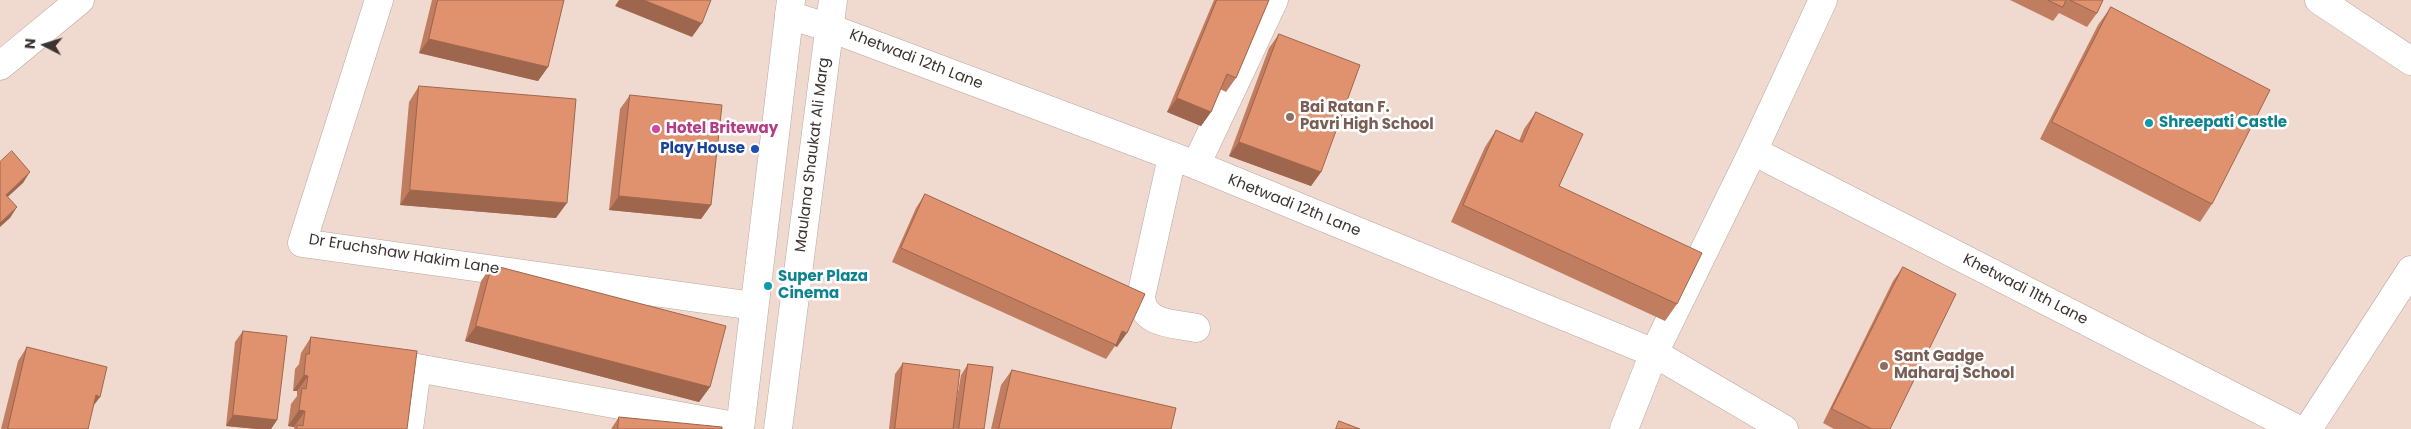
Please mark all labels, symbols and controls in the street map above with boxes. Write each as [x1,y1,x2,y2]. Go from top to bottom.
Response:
north arrow [20,20,70,70]
street label: Khetwadi 12th Lane [847,26,985,94]
text: N [20,38,40,50]
street label: Maulana Shaukat Ali Marg [792,57,834,253]
place label: Bai Ratan F. Pavri High School [1300,99,1434,134]
marker: Bai Ratan F. Pavri High School [1284,111,1296,123]
place label: Shreepati Castle [2159,114,2287,132]
marker: Shreepati Castle [2143,117,2155,129]
place label: Hotel Briteway [666,120,778,138]
marker: Hotel Briteway [650,123,662,135]
place label: Play House [660,140,745,158]
marker: Play House [749,143,761,155]
street label: Khetwadi 12th Lane [1225,171,1363,241]
street label: Dr Eruchshaw Hakim Lane [307,231,501,279]
street label: Khetwadi 11th Lane [1960,251,2090,329]
place label: Super Plaza Cinema [778,268,868,303]
marker: Super Plaza Cinema [762,280,774,292]
place label: Sant Gadge Maharaj School [1894,348,2014,383]
marker: Sant Gadge Maharaj School [1878,360,1890,372]

